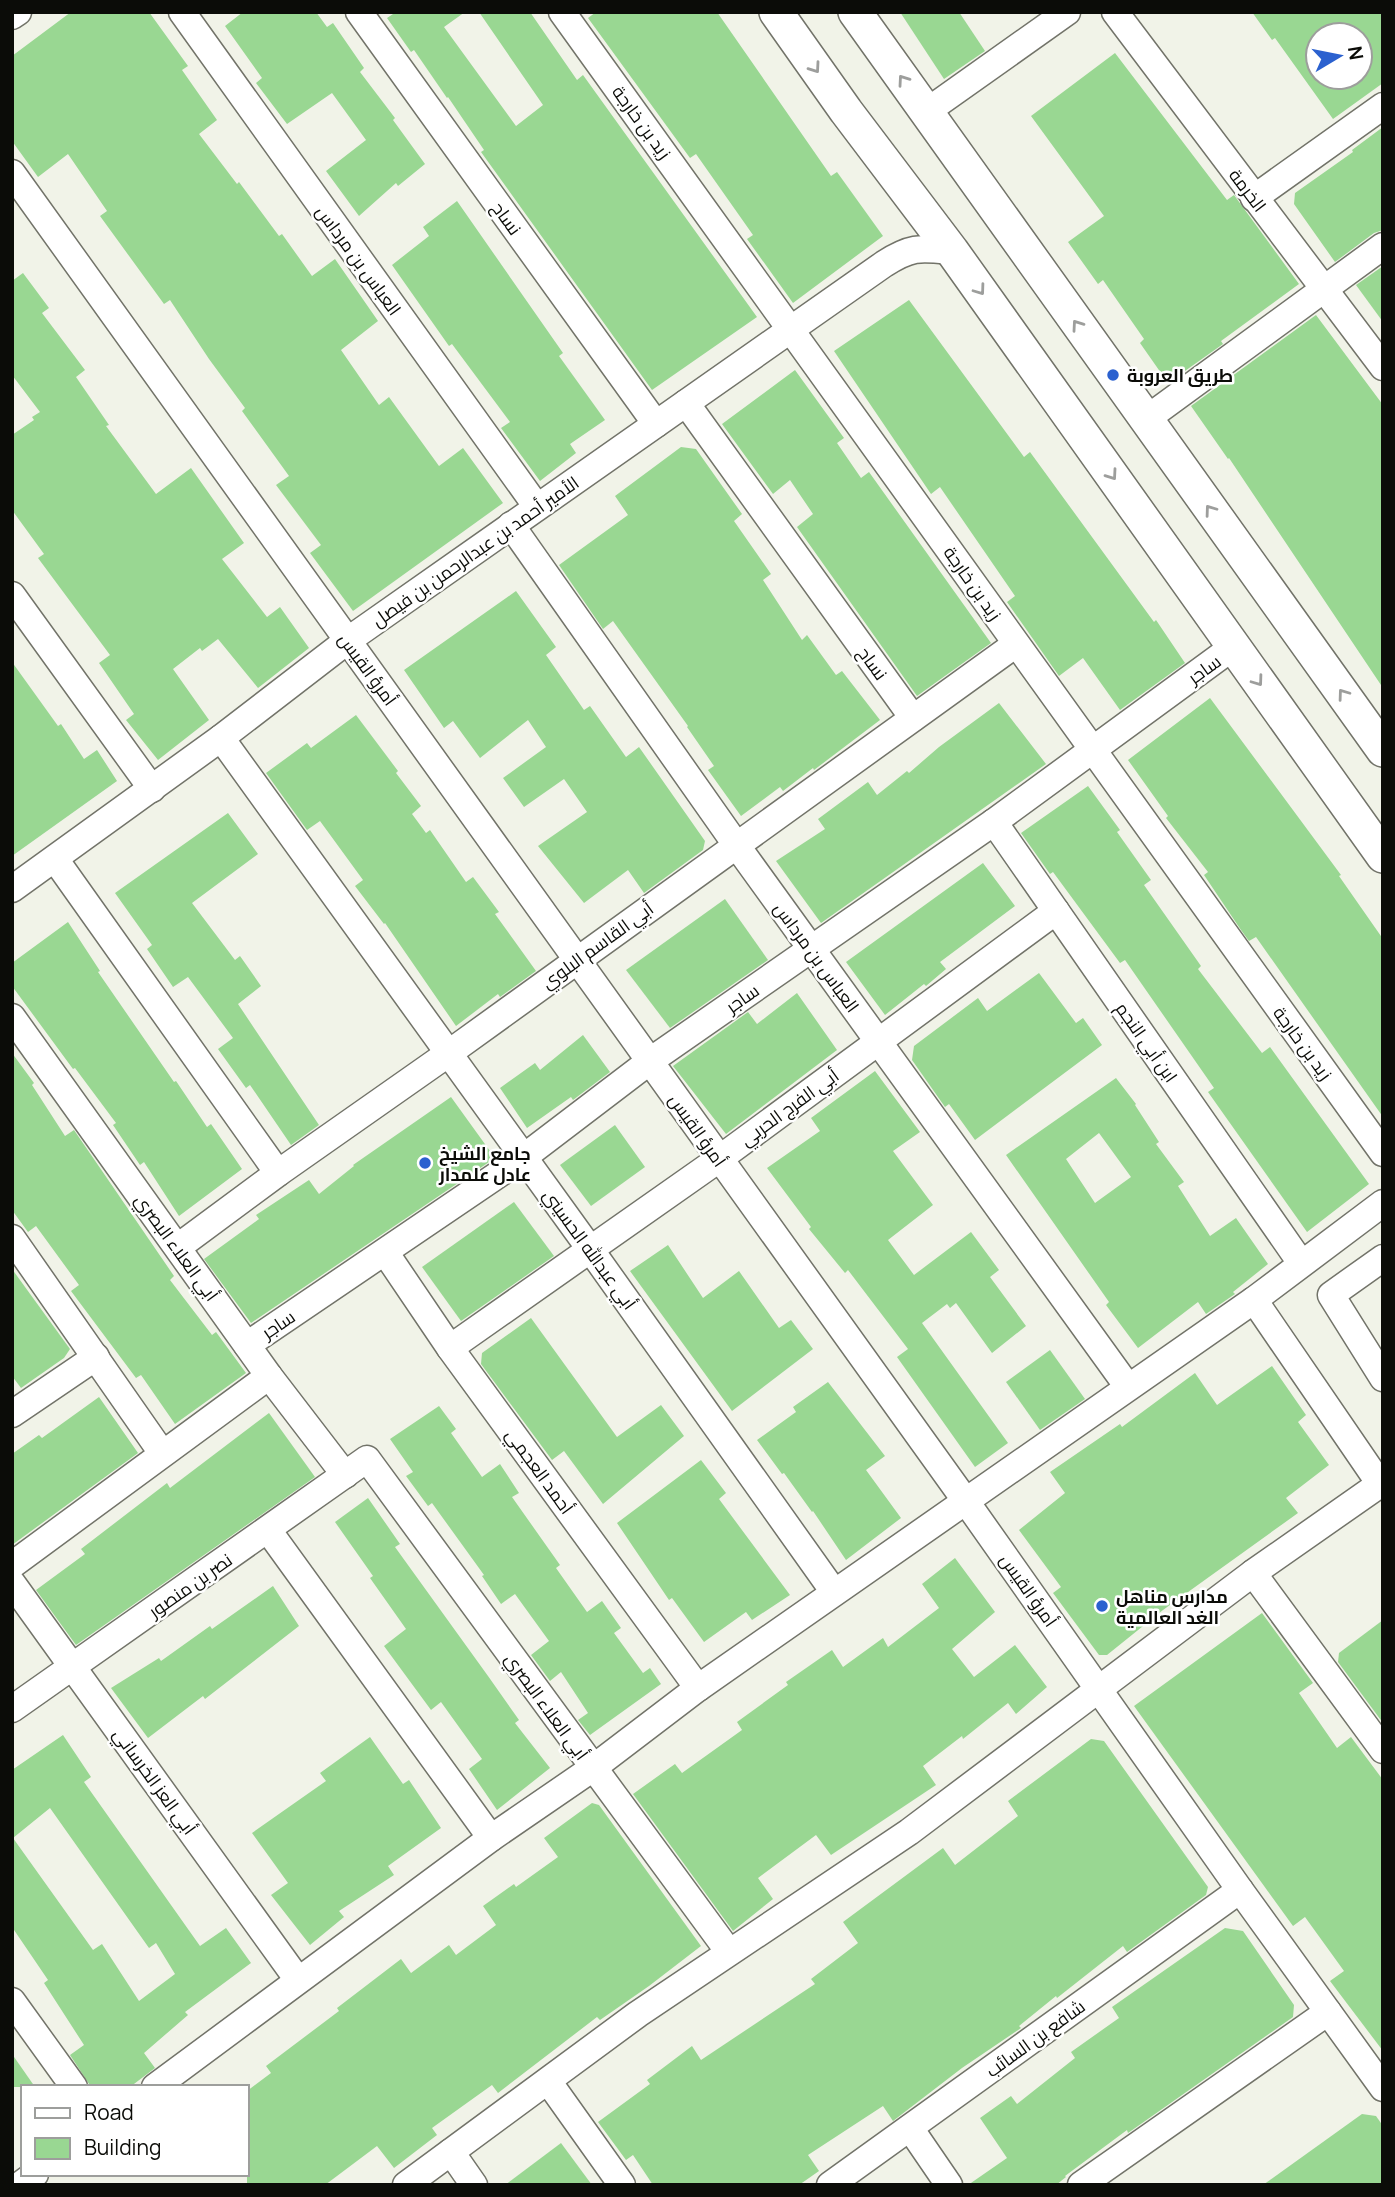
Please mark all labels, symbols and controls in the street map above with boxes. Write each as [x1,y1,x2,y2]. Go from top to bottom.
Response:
north arrow [1304,21,1374,91]
text: N [1342,44,1370,62]
one-way arrow [807,60,820,73]
one-way arrow [899,75,911,88]
street label: زيد بن خارجة [607,80,677,164]
street label: الخرمة [1224,164,1272,216]
street label: نساح [486,196,527,240]
street label: العباس بن مرداس [311,200,407,320]
one-way arrow [972,282,984,295]
one-way arrow [1073,320,1085,333]
place label: طريق العروبة [1127,363,1233,387]
marker: طريق العروبة [1105,367,1121,383]
one-way arrow [1104,467,1116,480]
street label: الأمير أحمد بن عبدالرحمن بن فيصل [367,470,583,632]
one-way arrow [1206,505,1218,518]
street label: زيد بن خارجة [939,541,1007,625]
street label: أمرؤ القيس [334,628,403,710]
street label: نساح [852,641,893,685]
street label: ساجر [1182,649,1225,690]
one-way arrow [1249,673,1262,686]
one-way arrow [1339,689,1351,702]
street label: أبي القاسم البلوي [536,896,660,996]
street label: العباس بن مرداس [769,897,865,1017]
street label: ساجر [720,978,763,1019]
street label: ابن أبي النجم [1108,997,1183,1089]
street label: زيد بن خارجة [1268,1001,1338,1085]
street label: أبي الفرج الحربي [735,1063,845,1153]
street label: أمرؤ القيس [664,1089,732,1172]
place label: جامع الشيخ عادل علمدار [438,1141,531,1186]
marker: جامع الشيخ عادل علمدار [417,1155,433,1171]
street label: أبي عبدالله الحسيني [536,1184,642,1316]
street label: أبي العلاء البصري [127,1188,224,1307]
street label: ساجر [256,1304,299,1344]
street label: أحمد العجمي [498,1423,579,1521]
street label: نصر بن منصور [143,1547,237,1623]
street label: أمرؤ القيس [995,1549,1063,1632]
place label: مدارس مناهل الغد العالمية [1116,1584,1228,1629]
marker: مدارس مناهل الغد العالمية [1094,1598,1110,1614]
street label: أبي العلاء البصري [497,1647,594,1766]
street label: أبي العز الخرساني [106,1723,202,1841]
street label: شافع بن السائب [981,1994,1090,2083]
legend [21,2085,248,2176]
text: Road [84,2098,134,2126]
text: Building [84,2133,161,2161]

